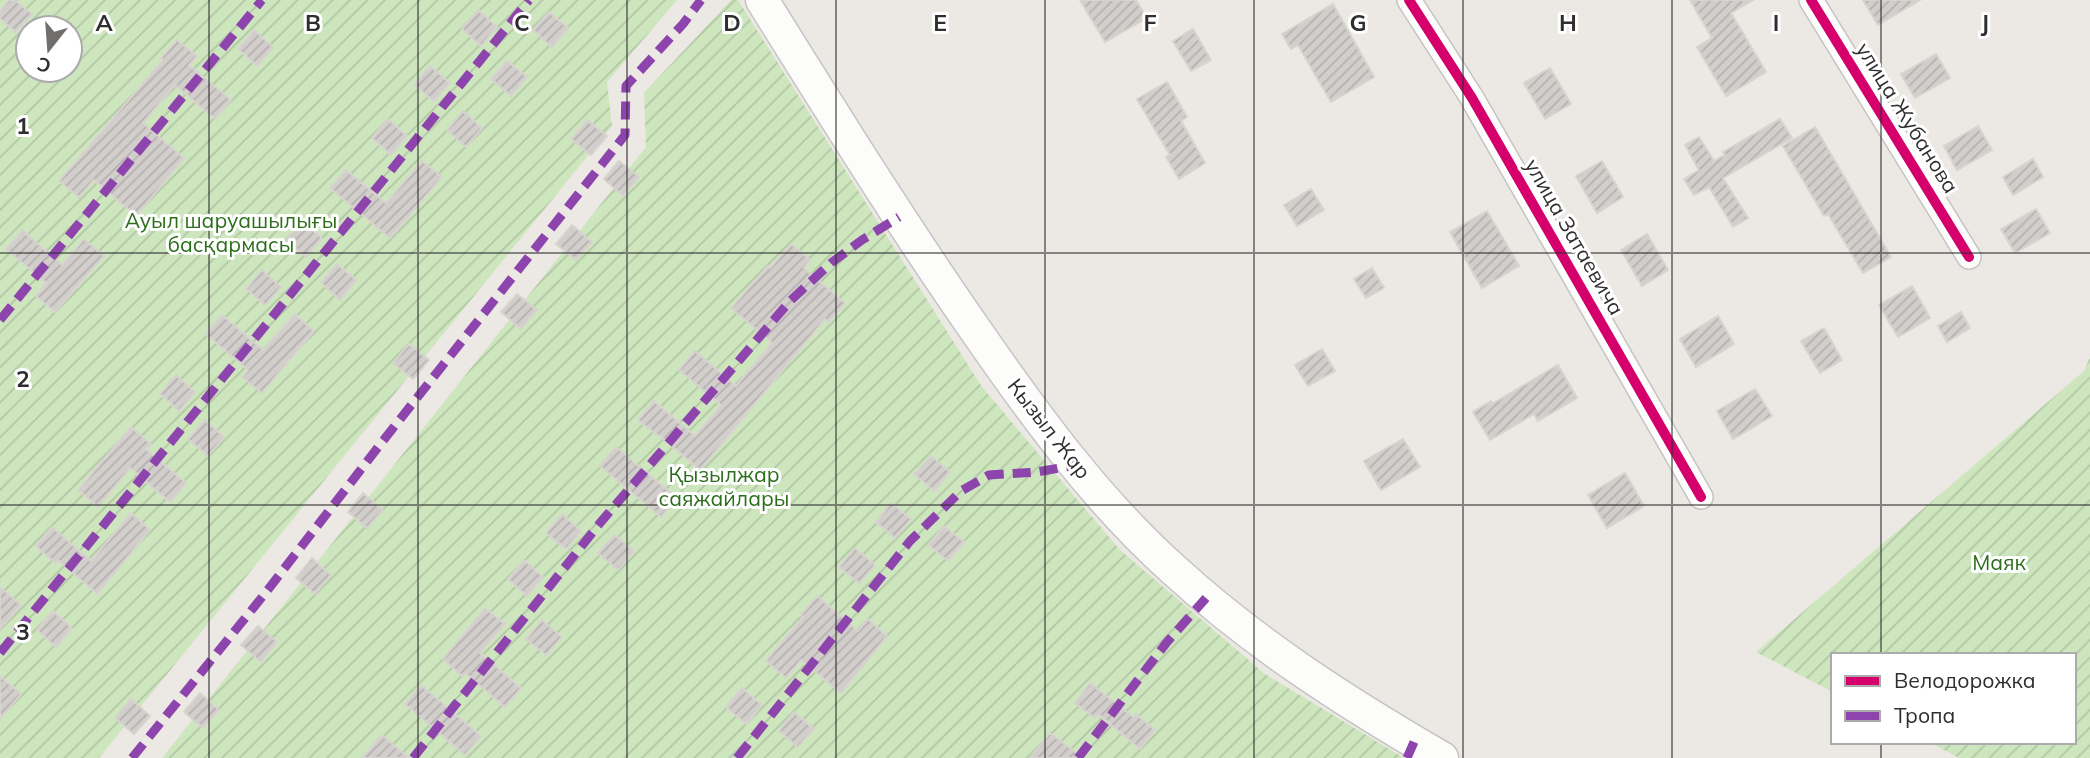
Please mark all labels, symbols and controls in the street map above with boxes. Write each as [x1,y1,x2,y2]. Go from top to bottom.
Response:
text: A [95,8,113,37]
text: B [305,8,321,37]
text: C [514,8,530,37]
text: D [723,8,741,37]
text: E [933,8,947,37]
text: F [1143,8,1157,37]
text: G [1349,8,1367,37]
text: H [1559,8,1577,37]
text: I [1773,8,1779,37]
text: J [1981,8,1989,37]
north arrow [14,14,84,84]
street label: улица Жубанова [1851,37,1965,198]
text: С [34,52,54,79]
text: 1 [16,111,30,140]
street label: улица Затаевича [1520,154,1630,319]
park label: Ауыл шаруашылығы басқармасы [125,207,337,257]
text: 2 [16,364,30,393]
street label: Кызыл Жар [1003,373,1097,484]
park label: Қызылжар саяжайлары [659,461,789,511]
park label: Маяк [1972,549,2027,575]
text: 3 [16,617,30,646]
legend [1831,653,2076,744]
text: Велодорожка [1894,667,2036,693]
text: Тропа [1894,702,1955,728]

